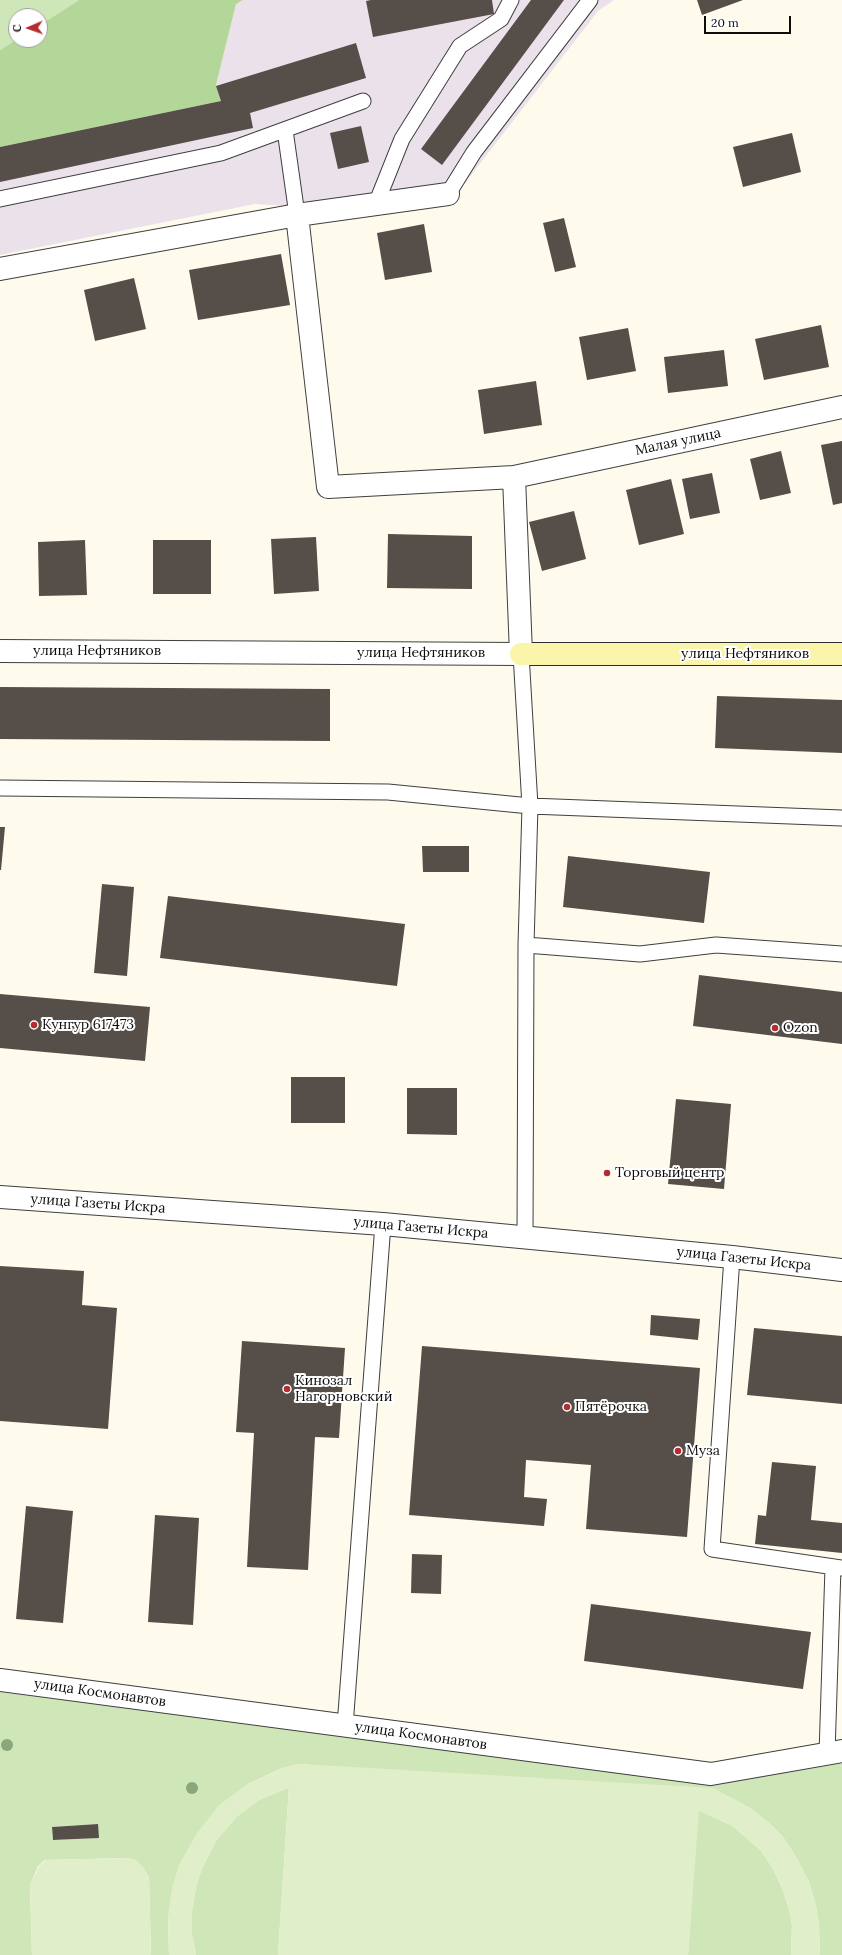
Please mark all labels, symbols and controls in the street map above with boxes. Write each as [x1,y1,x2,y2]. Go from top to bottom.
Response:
north arrow [8,8,48,48]
scale bar [706,8,793,34]
text: 20 m [711,15,739,30]
text: С [10,24,24,32]
street label: Малая улица [634,425,722,459]
street label: улица Нефтяников [33,643,161,659]
street label: улица Нефтяников [357,645,485,661]
street label: улица Нефтяников [681,646,809,662]
place label: Кунгур 617473 [42,1017,134,1033]
marker: Кунгур 617473 [29,1020,39,1030]
place label: Ozon [783,1020,818,1036]
marker: Ozon [770,1023,780,1033]
place label: Торговый центр [615,1165,724,1181]
marker: Торговый центр [602,1168,612,1178]
street label: улица Газеты Искра [30,1191,166,1217]
street label: улица Газеты Искра [353,1214,489,1242]
street label: улица Газеты Искра [676,1244,812,1274]
place label: Кинозал Нагорновский [295,1373,392,1406]
marker: Кинозал Нагорновский [282,1384,292,1394]
place label: Пятёрочка [575,1399,647,1415]
marker: Пятёрочка [562,1402,572,1412]
place label: Муза [686,1443,720,1459]
marker: Муза [673,1446,683,1456]
street label: улица Космонавтов [33,1675,167,1711]
street label: улица Космонавтов [354,1718,488,1754]

